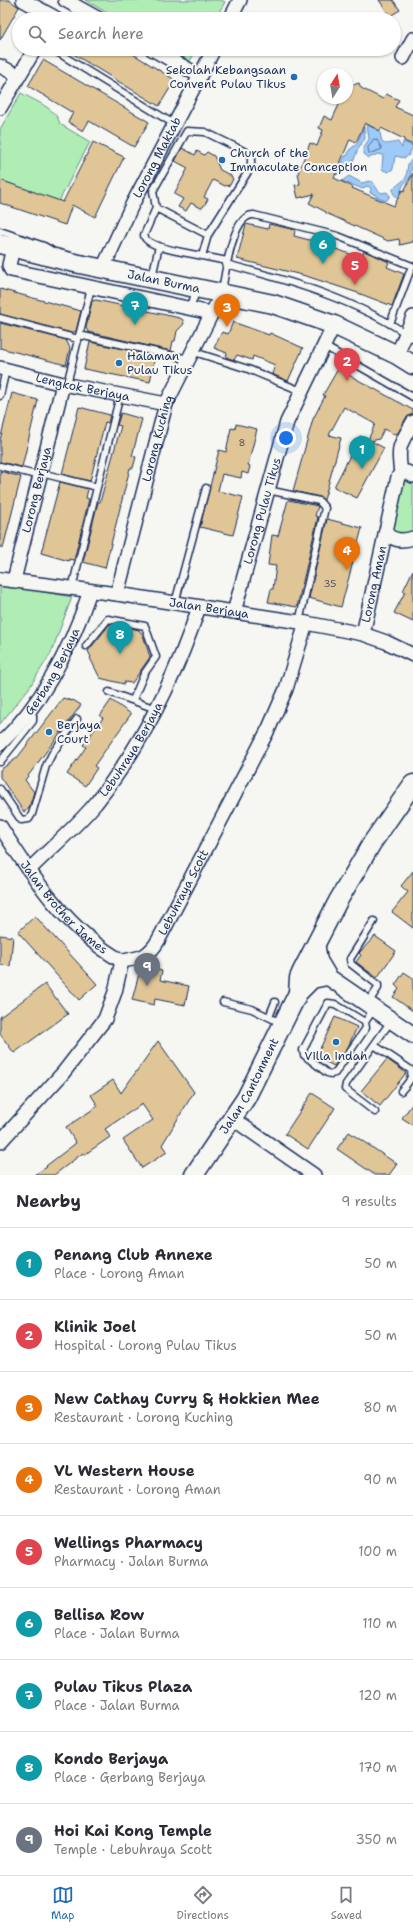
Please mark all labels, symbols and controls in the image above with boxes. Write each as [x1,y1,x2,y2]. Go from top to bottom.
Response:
search box [12,12,401,56]
icon: search [26,23,48,45]
text: Search here [58,24,144,44]
place label: Sekolah Kebangsaan Convent Pulau Tikus [166,62,286,92]
north arrow [317,68,353,104]
marker: Sekolah Kebangsaan Convent Pulau Tikus [289,72,299,82]
street label: Lorong Maktab [129,114,185,201]
place label: Church of the Immaculate Conception [230,145,367,175]
marker: Church of the Immaculate Conception [217,155,227,165]
pin: 6 [310,231,336,264]
pin: 5 [342,252,368,285]
street label: Jalan Burma [126,266,202,297]
pin: 7 [122,292,148,325]
pin: 3 [214,294,240,327]
place label: Halaman Pulau Tikus [127,348,192,378]
pin: 2 [334,348,360,381]
marker: Halaman Pulau Tikus [114,358,124,368]
street label: Lengkok Berjaya [34,369,132,405]
street label: Lorong Kuching [138,392,177,483]
your location [276,428,296,448]
house number: 8 [239,436,246,449]
pin: 1 [349,436,375,469]
street label: Lorong Berjaya [18,445,55,534]
street label: Lorong Pulau Tikus [240,456,285,566]
pin: 4 [334,537,360,570]
street label: Lorong Aman [358,544,390,624]
house number: 35 [324,577,336,590]
street label: Jalan Berjaya [168,594,251,622]
pin: 8 [107,621,133,654]
street label: Gerbang Berjaya [21,625,83,718]
street label: Lebuhraya Berjaya [96,699,167,800]
place label: Berjaya Court [57,717,101,747]
marker: Berjaya Court [44,727,54,737]
street label: Lebuhraya Scott [154,847,212,938]
street label: Jalan Brother James [17,857,111,958]
pin: 9 [134,953,160,986]
street label: Jalan Cantonment [216,1035,282,1137]
marker: Villa indah [331,1037,341,1047]
place label: Villa indah [304,1048,368,1064]
text: Nearby [16,1190,81,1212]
text: 9 results [341,1193,397,1210]
text: Penang Club Annexe [54,1245,213,1265]
text: 1 [26,1255,32,1272]
text: 50 m [364,1255,397,1272]
text: Place · Lorong Aman [54,1265,184,1282]
text: Klinik Joel [54,1317,136,1337]
text: 2 [24,1327,34,1344]
text: 50 m [364,1327,397,1344]
text: Hospital · Lorong Pulau Tikus [54,1337,237,1354]
text: New Cathay Curry & Hokkien Mee [54,1389,320,1409]
text: 3 [24,1399,34,1416]
text: 80 m [363,1399,397,1416]
text: Restaurant · Lorong Kuching [54,1409,233,1426]
text: VL Western House [54,1461,195,1481]
text: 4 [24,1471,34,1488]
text: 90 m [363,1471,397,1488]
text: Restaurant · Lorong Aman [54,1481,221,1498]
text: Wellings Pharmacy [54,1533,203,1553]
text: 5 [25,1543,33,1560]
text: 100 m [358,1543,397,1560]
text: Pharmacy · Jalan Burma [54,1553,208,1570]
text: Bellisa Row [54,1605,144,1625]
text: 6 [24,1615,34,1632]
text: 110 m [362,1615,397,1632]
text: Place · Jalan Burma [54,1625,180,1642]
text: Pulau Tikus Plaza [54,1677,192,1697]
text: 7 [24,1687,34,1704]
text: 120 m [359,1687,397,1704]
text: Place · Jalan Burma [54,1697,180,1714]
text: Kondo Berjaya [54,1749,168,1769]
text: 8 [24,1759,34,1776]
text: 170 m [359,1759,397,1776]
text: Place · Gerbang Berjaya [54,1769,206,1786]
text: Hoi Kai Kong Temple [54,1821,212,1841]
text: 9 [24,1831,34,1848]
text: 350 m [356,1831,397,1848]
text: Temple · Lebuhraya Scott [54,1841,212,1858]
tab: Map [51,1884,75,1923]
tab: Directions [176,1884,229,1923]
tab: Saved [331,1884,362,1923]

